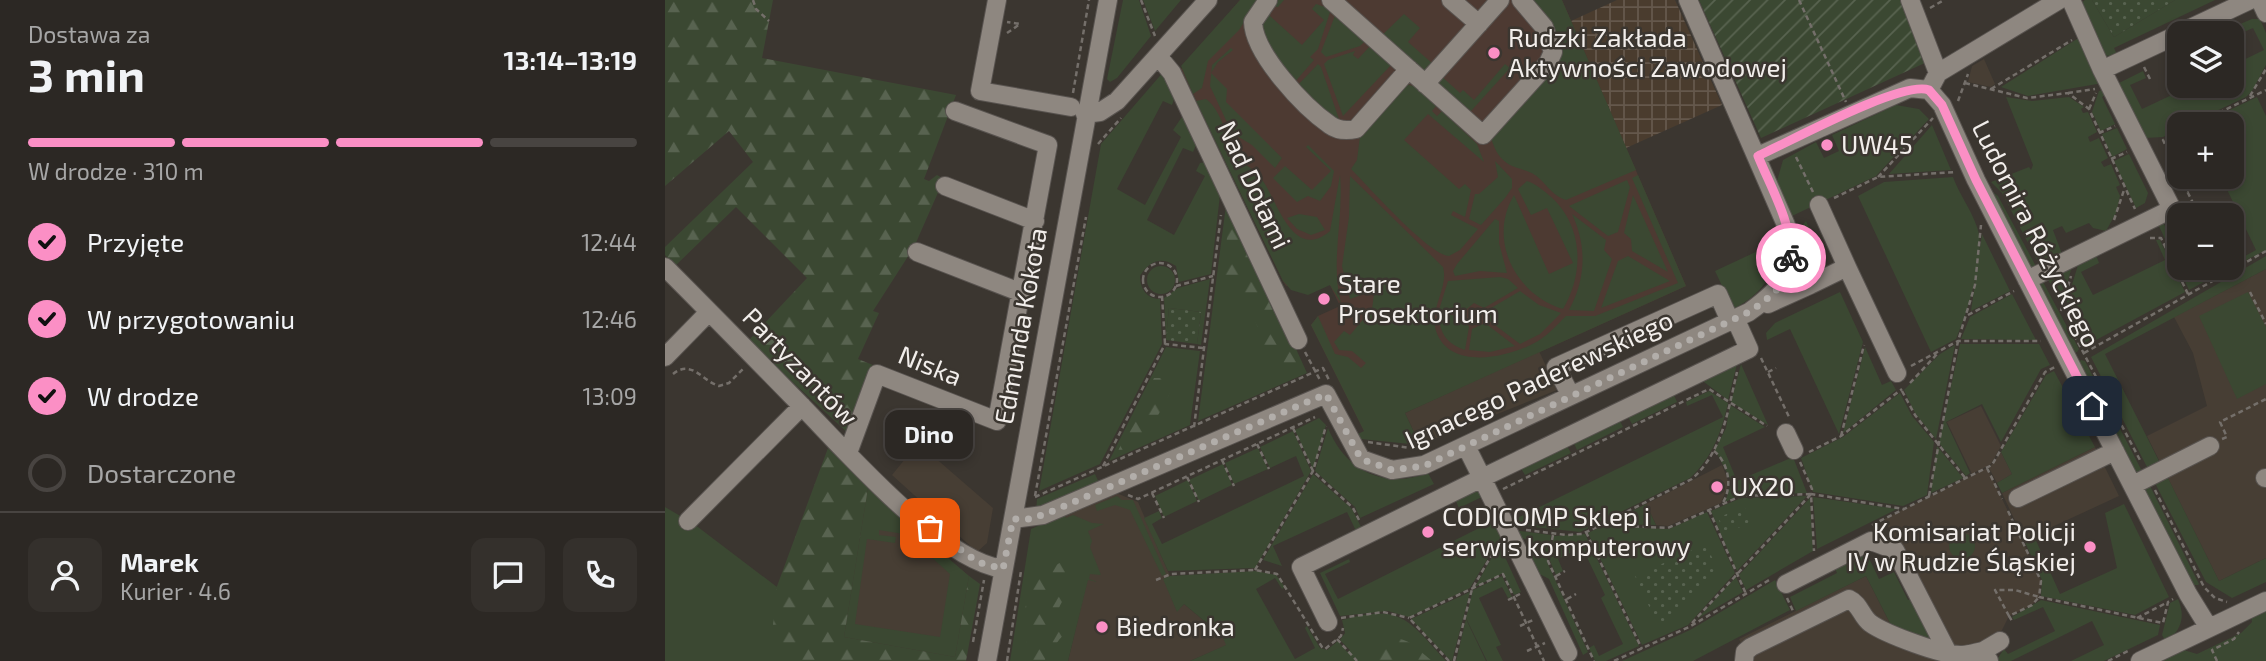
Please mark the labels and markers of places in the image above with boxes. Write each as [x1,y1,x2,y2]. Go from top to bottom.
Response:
place label: Rudzki Zakłada Aktywności Zawodowej [1508,21,1787,82]
marker: Rudzki Zakłada Aktywności Zawodowej [1486,45,1502,61]
place label: UW45 [1841,128,1913,159]
marker: UW45 [1819,137,1835,153]
place label: Stare Prosektorium [1338,267,1498,328]
marker: Stare Prosektorium [1316,291,1332,307]
pin [2062,376,2122,436]
callout: Dino [886,409,974,458]
place label: UX20 [1731,470,1795,501]
marker: UX20 [1709,479,1725,495]
pin [900,498,960,558]
place label: CODICOMP Sklep i serwis komputerowy [1442,500,1691,561]
place label: Komisariat Policji IV w Rudzie Śląskiej [1847,515,2076,576]
marker: CODICOMP Sklep i serwis komputerowy [1420,524,1436,540]
marker: Komisariat Policji IV w Rudzie Śląskiej [2082,539,2098,555]
place label: Biedronka [1116,610,1235,641]
marker: Biedronka [1094,619,1110,635]

